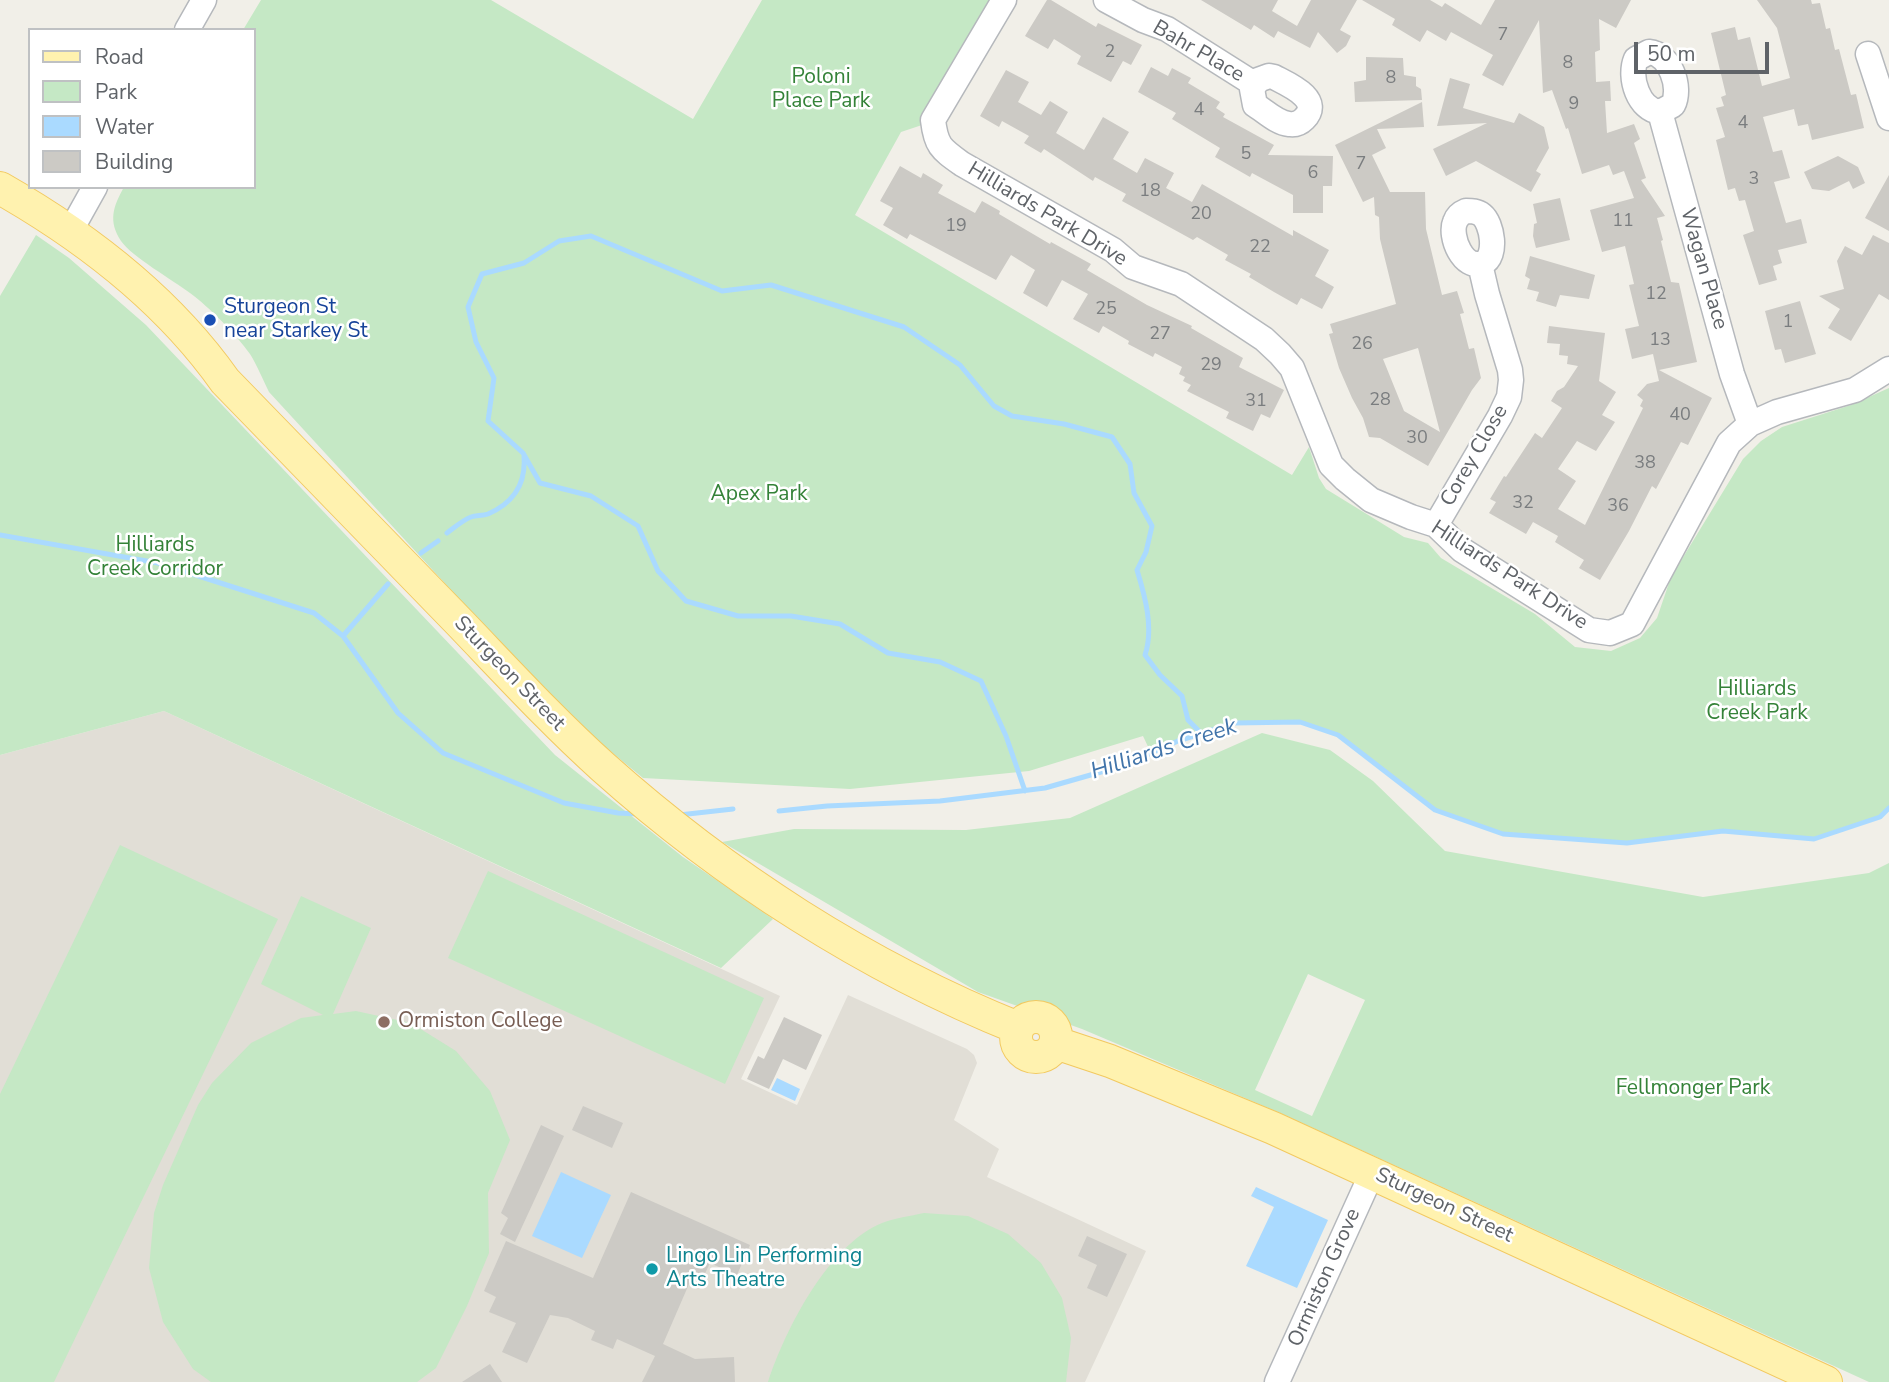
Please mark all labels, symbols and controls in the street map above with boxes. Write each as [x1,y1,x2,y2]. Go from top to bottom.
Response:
street label: Bahr Place [1148,16,1248,88]
house number: 7 [1498,25,1508,47]
legend [28,28,256,189]
scale bar [1637,28,1772,72]
text: 50 m [1647,40,1696,68]
house number: 2 [1105,42,1115,64]
text: Road [95,43,144,71]
house number: 8 [1563,53,1573,75]
park label: Poloni Place Park [772,65,870,115]
house number: 8 [1386,68,1396,90]
text: Park [95,78,137,106]
house number: 9 [1569,94,1579,116]
house number: 4 [1194,100,1204,122]
text: Water [95,113,154,141]
house number: 4 [1738,113,1748,135]
house number: 5 [1241,144,1251,166]
text: Building [95,148,173,176]
house number: 7 [1356,154,1366,176]
street label: Hilliards Park Drive [963,157,1131,273]
house number: 6 [1308,163,1318,185]
house number: 3 [1749,169,1759,191]
house number: 18 [1139,181,1161,203]
house number: 20 [1190,204,1212,226]
street label: Wagan Place [1674,205,1732,333]
house number: 11 [1612,211,1634,233]
house number: 19 [945,216,967,238]
house number: 22 [1249,237,1271,259]
house number: 12 [1645,284,1667,306]
place label: Sturgeon St near Starkey St [224,295,368,345]
house number: 25 [1095,299,1117,321]
marker: Sturgeon St near Starkey St [202,312,218,328]
house number: 1 [1783,312,1793,334]
house number: 27 [1149,324,1171,346]
house number: 13 [1649,330,1671,352]
house number: 26 [1351,334,1373,356]
house number: 29 [1200,355,1222,377]
house number: 28 [1369,390,1391,412]
house number: 31 [1245,391,1267,413]
street label: Corey Close [1436,401,1514,511]
house number: 40 [1669,405,1691,427]
house number: 30 [1406,428,1428,450]
house number: 38 [1634,453,1656,475]
park label: Apex Park [711,482,807,508]
house number: 32 [1512,493,1534,515]
house number: 36 [1607,496,1629,518]
street label: Hilliards Park Drive [1426,516,1592,636]
park label: Hilliards Creek Corridor [87,533,223,583]
street label: Sturgeon Street [448,612,570,736]
park label: Hilliards Creek Park [1706,677,1808,727]
water label: Hilliards Creek [1087,713,1241,787]
place label: Ormiston College [398,1009,563,1035]
marker: Ormiston College [376,1014,392,1030]
park label: Fellmonger Park [1616,1076,1770,1102]
street label: Sturgeon Street [1371,1163,1517,1249]
street label: Ormiston Grove [1283,1205,1367,1351]
place label: Lingo Lin Performing Arts Theatre [666,1244,862,1294]
marker: Lingo Lin Performing Arts Theatre [644,1261,660,1277]

